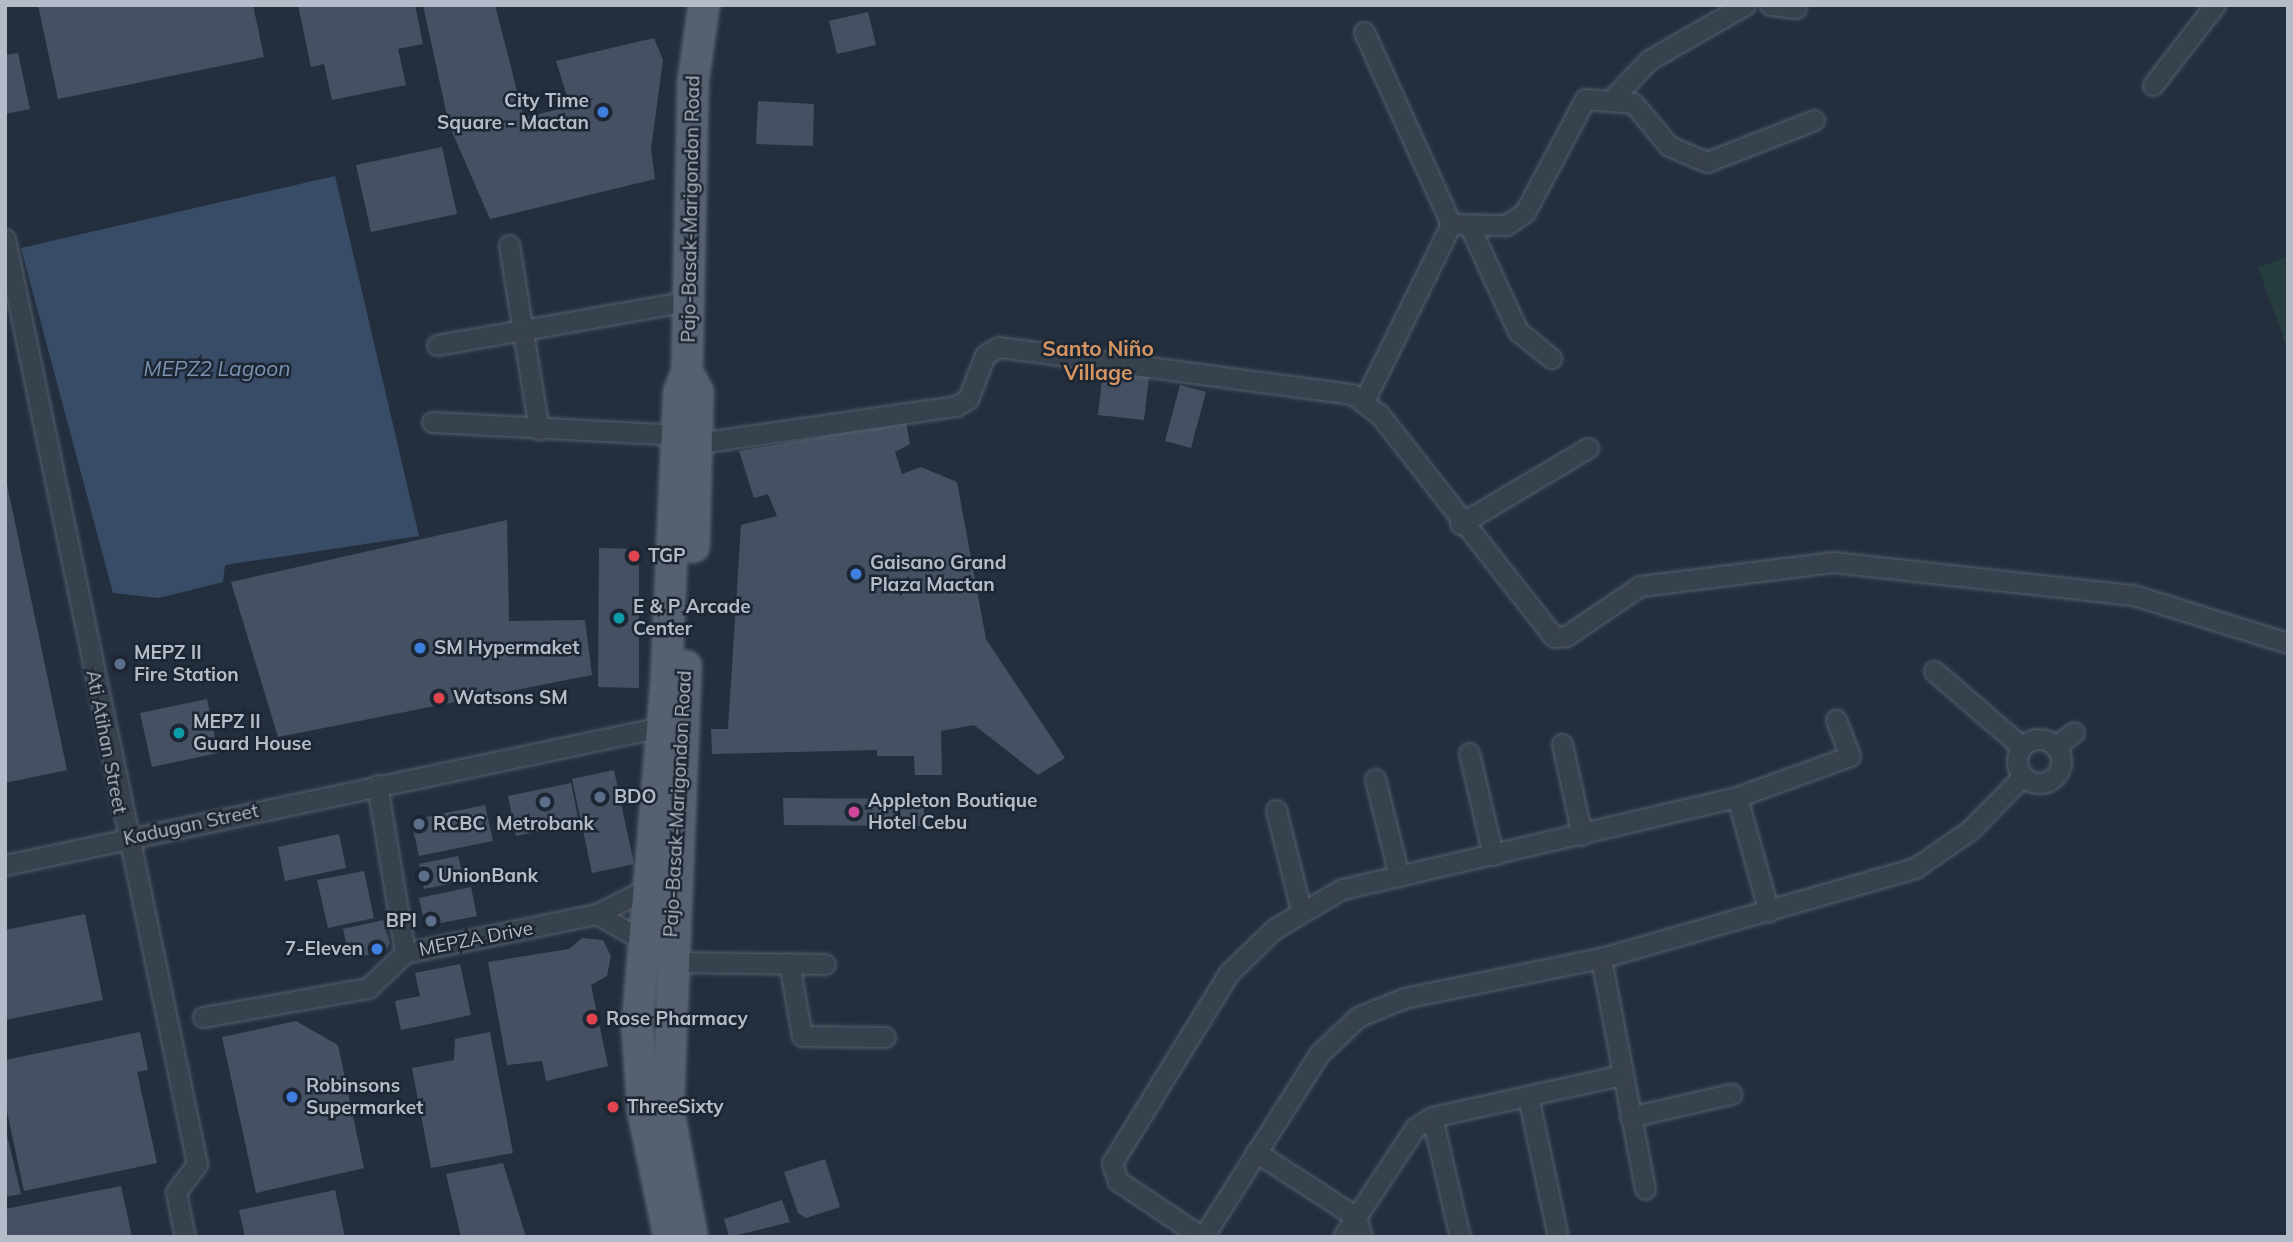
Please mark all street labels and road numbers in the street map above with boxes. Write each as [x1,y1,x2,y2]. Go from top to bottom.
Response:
street label: Pajo-Basak-Marigondon Road [677,75,705,343]
street label: Ati Atihan Street [81,668,131,816]
street label: Pajo-Basak-Marigondon Road [660,670,696,938]
street label: Kadugan Street [121,800,261,850]
street label: MEPZA Drive [417,917,535,961]

